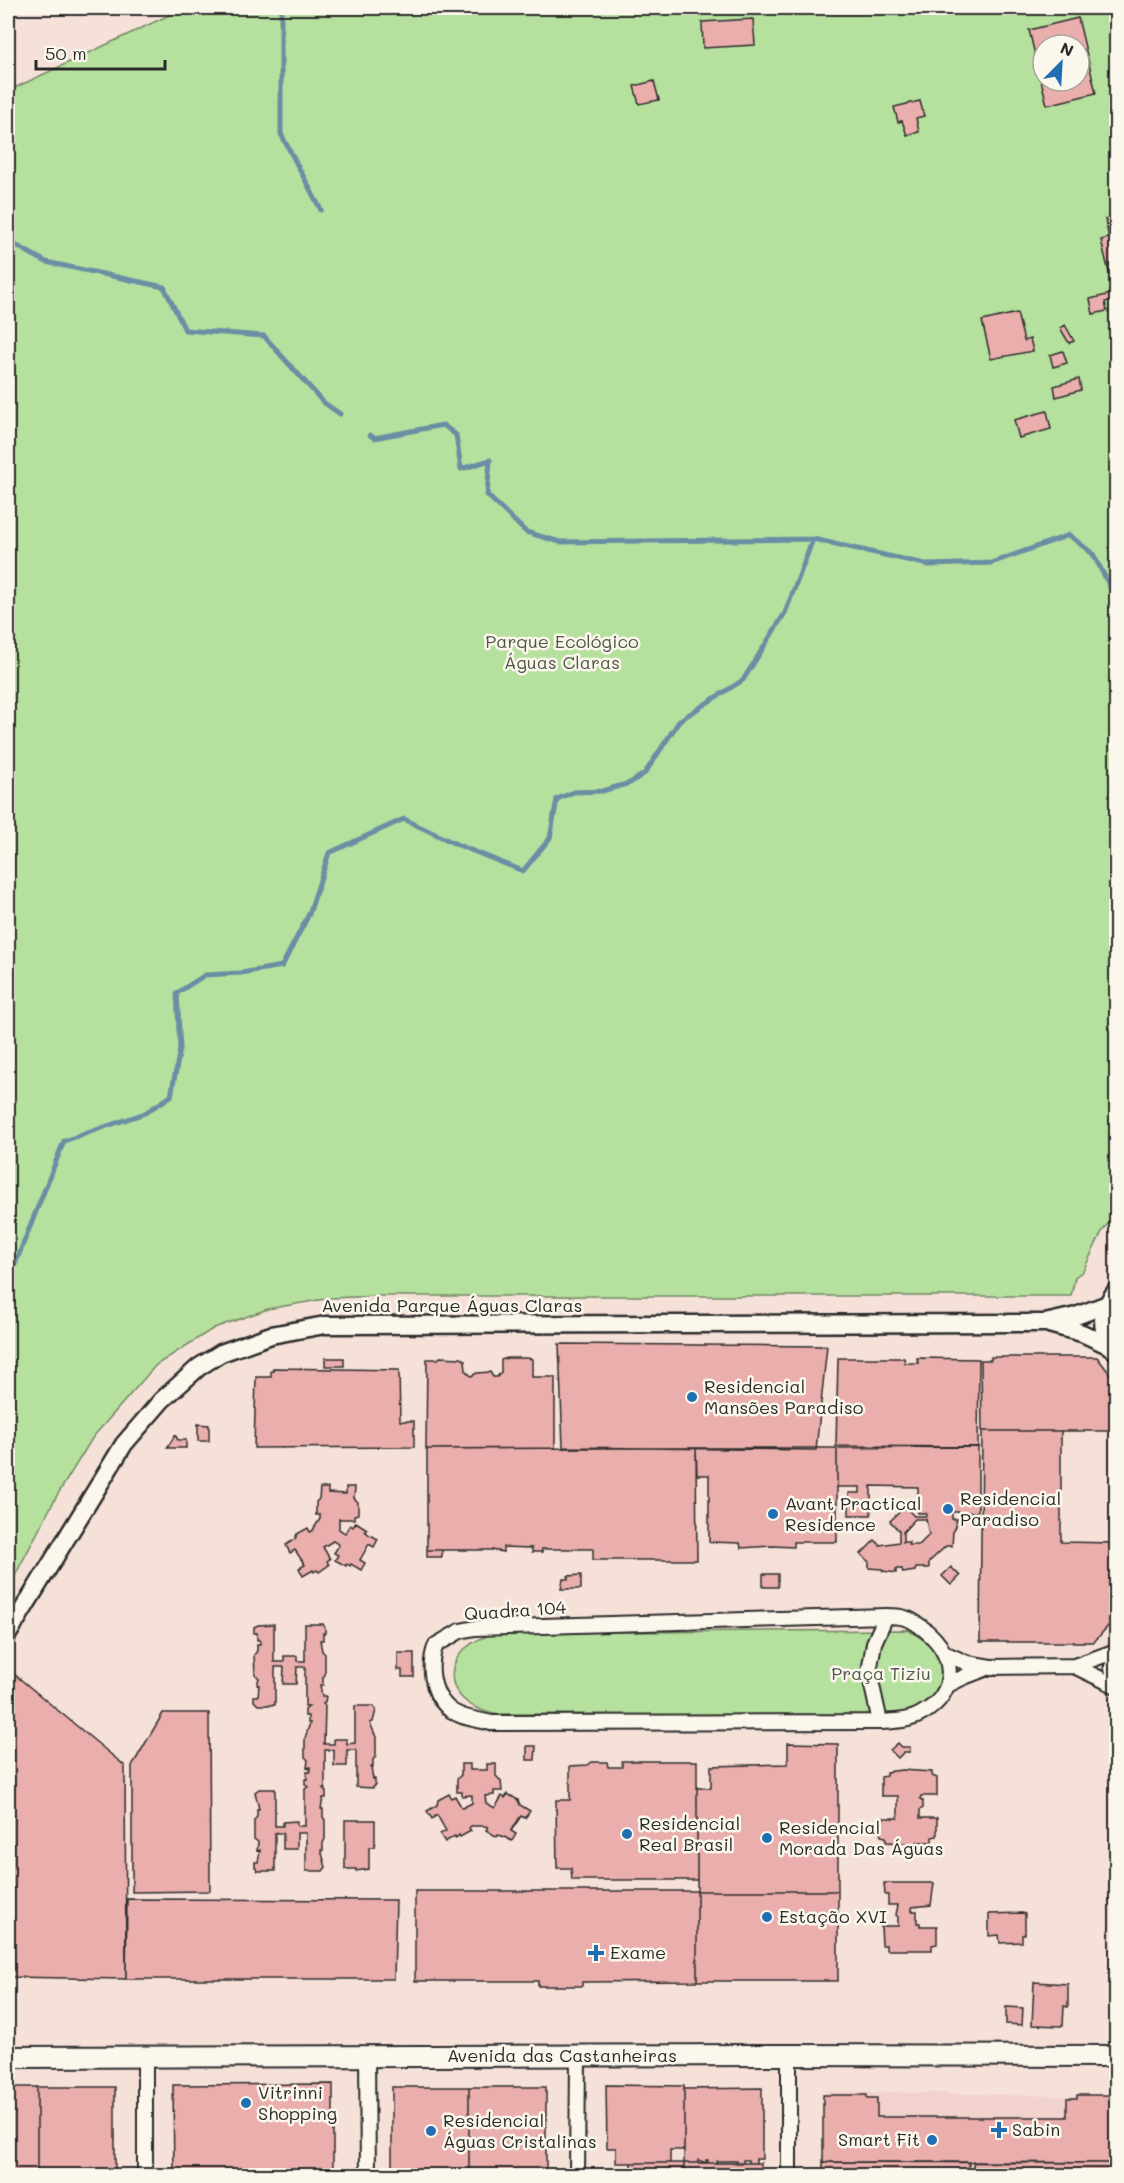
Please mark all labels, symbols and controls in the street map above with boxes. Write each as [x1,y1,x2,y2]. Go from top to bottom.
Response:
scale bar [36,33,165,71]
north arrow [1031,33,1091,93]
text: N [1057,37,1077,61]
text: 50 m [45,41,87,65]
park label: Parque Ecológico Águas Claras [485,629,639,674]
street label: Avenida Parque Águas Claras [322,1293,582,1317]
place label: Residencial Mansões Paradiso [704,1374,864,1419]
marker: Residencial Mansões Paradiso [685,1390,699,1404]
place label: Residencial Paradiso [960,1486,1061,1531]
place label: Avant Practical Residence [785,1491,922,1536]
marker: Residencial Paradiso [941,1502,955,1516]
marker: Avant Practical Residence [766,1507,780,1521]
street label: Quadra 104 [463,1594,567,1626]
park label: Praça Tiziu [831,1661,931,1685]
place label: Residencial Real Brasil [639,1811,740,1856]
place label: Residencial Morada Das Águas [779,1815,943,1860]
marker: Residencial Real Brasil [620,1827,634,1841]
marker: Residencial Morada Das Águas [760,1831,774,1845]
place label: Estação XVI [779,1904,887,1928]
marker: Estação XVI [760,1910,774,1924]
place label: Exame [610,1940,666,1964]
marker: Exame [587,1944,605,1962]
street label: Avenida das Castanheiras [447,2043,677,2067]
place label: Vitrinni Shopping [258,2080,337,2125]
marker: Vitrinni Shopping [239,2096,253,2110]
place label: Residencial Águas Cristalinas [443,2108,597,2153]
place label: Sabin [1012,2117,1060,2141]
marker: Sabin [990,2121,1008,2139]
marker: Residencial Águas Cristalinas [424,2124,438,2138]
place label: Smart Fit [838,2127,920,2151]
marker: Smart Fit [925,2133,939,2147]

